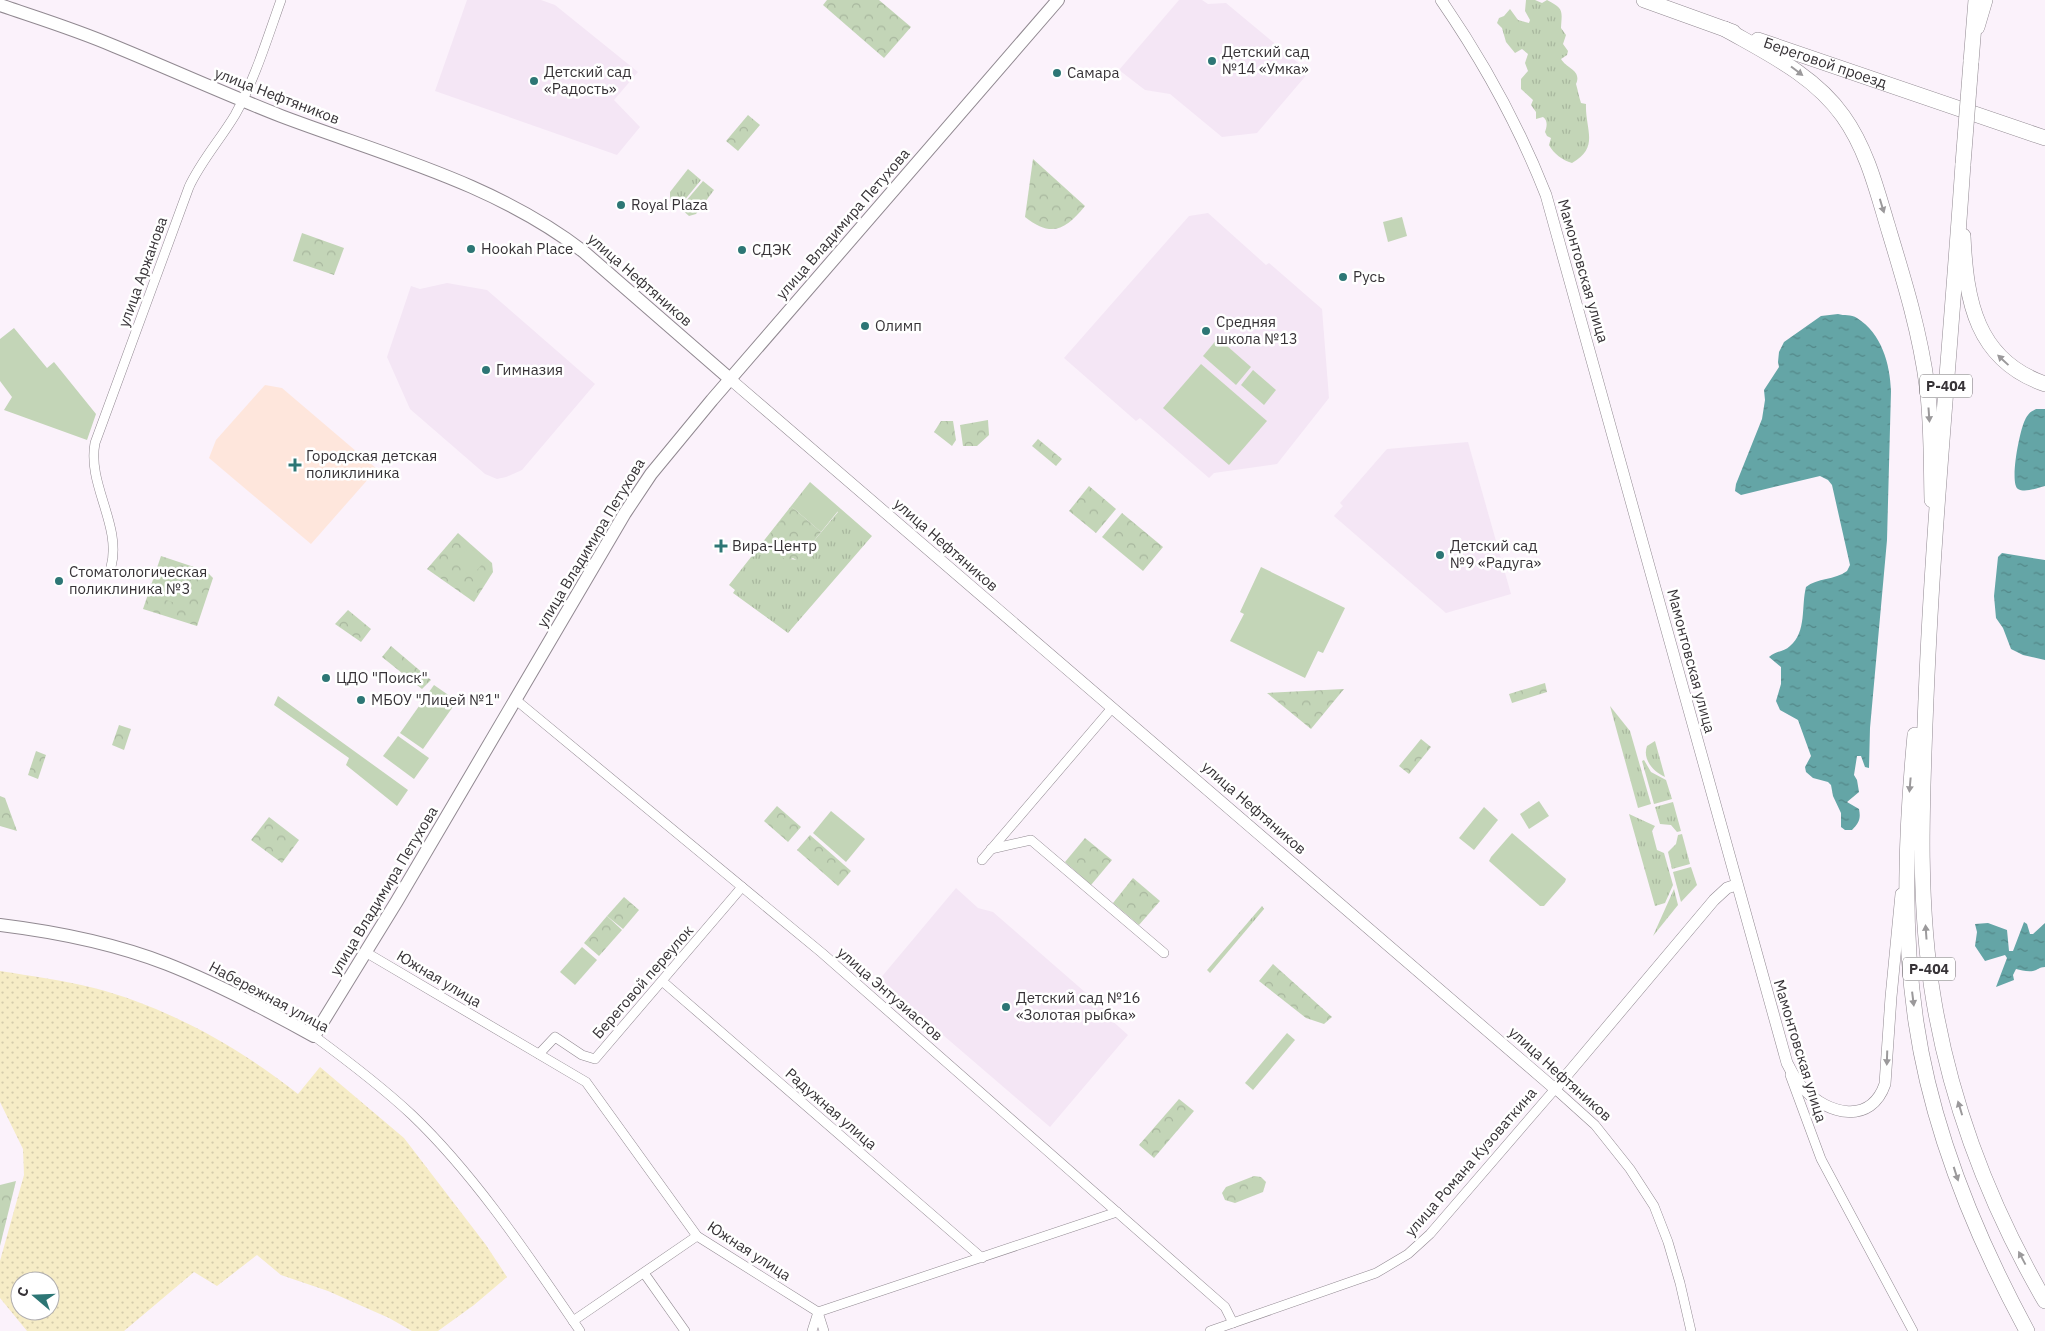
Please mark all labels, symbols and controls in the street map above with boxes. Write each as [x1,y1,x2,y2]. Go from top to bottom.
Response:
street label: Береговой проезд [1761,33,1889,92]
place label: Детский сад №14 «Умка» [1222,42,1310,78]
marker: Детский сад №14 «Умка» [1206,55,1218,67]
place label: Детский сад «Радость» [544,62,632,98]
street label: улица Нефтяников [212,63,342,128]
place label: Самара [1067,63,1120,82]
one-way arrow [1790,66,1803,77]
marker: Самара [1051,67,1063,79]
marker: Детский сад «Радость» [528,75,540,87]
street label: улица Владимира Петухова [772,144,914,303]
place label: Royal Plaza [631,195,708,214]
street label: Мамонтовская улица [1554,197,1613,345]
marker: Royal Plaza [615,199,627,211]
one-way arrow [1878,199,1886,214]
street label: улица Аржанова [114,214,171,330]
street label: улица Нефтяников [584,229,697,330]
place label: Hookah Place [481,239,573,258]
place label: СДЭК [752,240,792,259]
marker: Hookah Place [465,243,477,255]
marker: СДЭК [736,244,748,256]
place label: Русь [1353,267,1385,286]
marker: Русь [1337,271,1349,283]
place label: Средняя школа №13 [1216,312,1298,348]
place label: Олимп [875,316,922,335]
marker: Олимп [859,320,871,332]
marker: Средняя школа №13 [1200,325,1212,337]
one-way arrow [1998,354,2010,366]
place label: Гимназия [496,360,563,379]
marker: Гимназия [480,364,492,376]
road number: Р-404 [1920,374,1972,398]
one-way arrow [1926,407,1934,423]
place label: Городская детская поликлиника [306,446,437,482]
street label: улица Владимира Петухова [532,455,649,631]
marker: Городская детская поликлиника [288,458,302,472]
street label: улица Нефтяников [890,494,1003,595]
place label: Вира-Центр [732,536,817,555]
place label: Детский сад №9 «Радуга» [1450,536,1542,572]
marker: Вира-Центр [714,539,728,553]
marker: Детский сад №9 «Радуга» [1434,549,1446,561]
place label: Стоматологическая поликлиника №3 [69,562,207,598]
marker: Стоматологическая поликлиника №3 [53,575,65,587]
street label: Мамонтовская улица [1663,587,1720,735]
place label: ЦДО "Поиск" [336,668,428,687]
marker: ЦДО "Поиск" [320,672,332,684]
place label: МБОУ "Лицей №1" [371,690,500,709]
marker: МБОУ "Лицей №1" [355,694,367,706]
street label: улица Нефтяников [1198,757,1311,858]
one-way arrow [1906,777,1914,793]
street label: улица Владимира Петухова [325,803,442,979]
street label: Береговой переулок [588,921,697,1042]
one-way arrow [1922,923,1930,939]
street label: улица Энтузиастов [834,943,947,1045]
street label: Южная улица [393,946,485,1011]
street label: Набережная улица [206,957,333,1036]
road number: Р-404 [1903,958,1955,981]
street label: Мамонтовская улица [1770,977,1831,1125]
place label: Детский сад №16 «Золотая рыбка» [1016,988,1141,1024]
one-way arrow [1909,992,1917,1008]
marker: Детский сад №16 «Золотая рыбка» [1000,1001,1012,1013]
street label: улица Нефтяников [1505,1022,1616,1125]
one-way arrow [1883,1051,1891,1067]
street label: Радужная улица [782,1064,881,1154]
street label: улица Романа Кузоваткина [1401,1083,1540,1240]
one-way arrow [1955,1100,1963,1115]
one-way arrow [1952,1167,1960,1182]
street label: Южная улица [704,1217,795,1285]
one-way arrow [2018,1251,2026,1265]
north arrow [10,1271,60,1321]
text: С [13,1285,33,1299]

